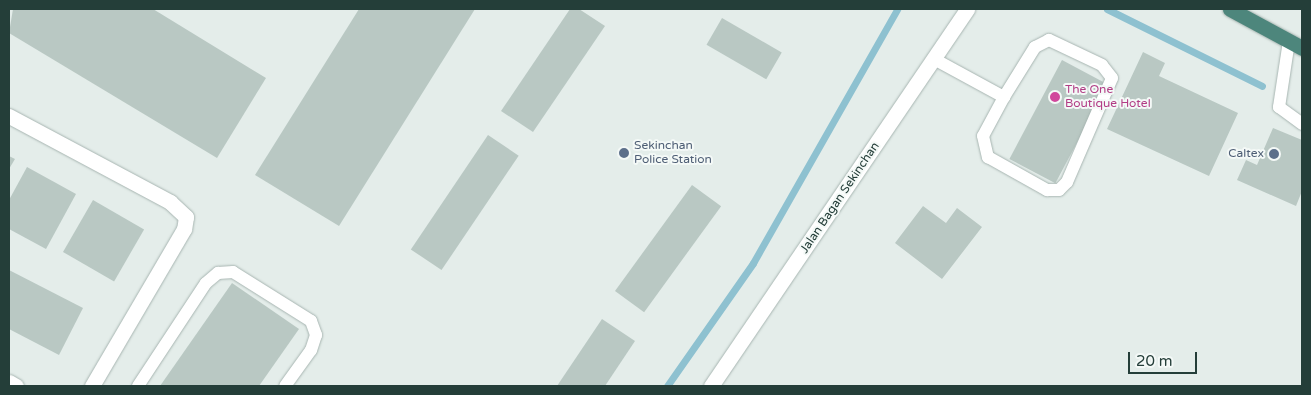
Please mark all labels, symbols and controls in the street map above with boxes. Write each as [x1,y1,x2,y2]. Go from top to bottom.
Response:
place label: The One Boutique Hotel [1065,83,1151,111]
marker: The One Boutique Hotel [1049,91,1061,103]
place label: Sekinchan Police Station [634,139,712,167]
street label: Jalan Bagan Sekinchan [797,140,883,256]
marker: Sekinchan Police Station [618,147,630,159]
place label: Caltex [1228,147,1264,161]
marker: Caltex [1268,148,1280,160]
scale bar [1131,342,1200,374]
text: 20 m [1136,352,1173,370]

